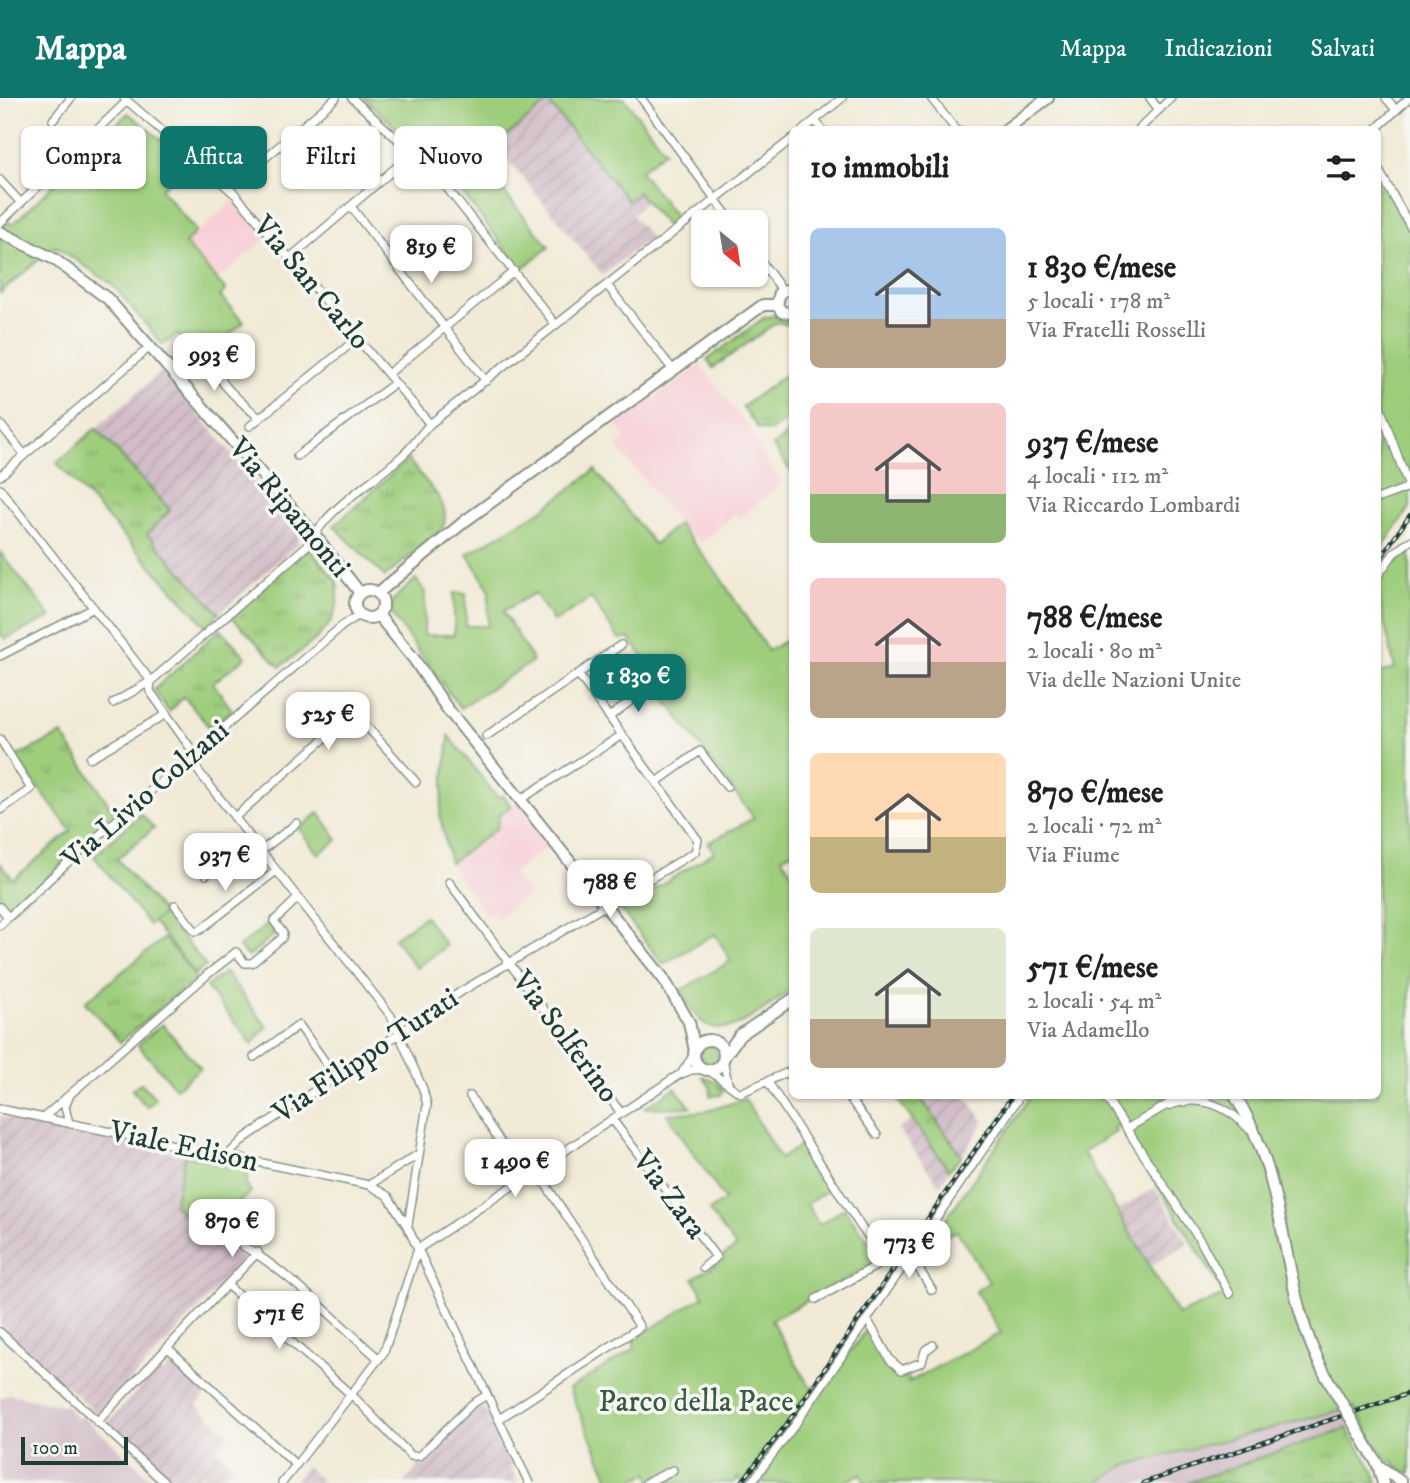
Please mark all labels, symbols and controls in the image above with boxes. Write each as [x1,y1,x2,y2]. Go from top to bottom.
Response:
text: Mappa [35,29,126,70]
text: Mappa [1060,34,1127,64]
text: Indicazioni [1165,34,1273,64]
text: Salvati [1311,34,1375,64]
chip: Compra [21,126,146,189]
chip: Affitta [160,126,267,189]
chip: Filtri [281,126,380,189]
chip: Nuovo [394,126,507,189]
icon: filters [1322,149,1360,187]
text: 10 immobili [810,150,949,187]
street label: Via San Carlo [244,208,378,357]
north arrow [691,210,768,287]
map controls [691,210,768,287]
pin: 819 € [382,226,480,285]
text: 819 € [406,233,456,262]
text: 1 830 €/mese [1027,250,1176,287]
icon: home [866,256,950,340]
text: 5 locali · 178 m² [1027,287,1170,316]
text: Via Fratelli Rosselli [1027,316,1206,345]
pin: 993 € [165,334,263,393]
text: 993 € [189,341,239,370]
text: 937 €/mese [1027,425,1158,462]
street label: Via Ripamonti [219,430,358,585]
icon: home [866,431,950,515]
text: 4 locali · 112 m² [1027,462,1168,491]
text: Via Riccardo Lombardi [1027,491,1240,520]
text: 788 €/mese [1027,600,1162,637]
icon: home [866,606,950,690]
text: 2 locali · 80 m² [1027,637,1162,666]
pin: 1 830 € [573,654,703,714]
text: 1 830 € [606,662,670,691]
text: Via delle Nazioni Unite [1027,666,1241,695]
pin: 525 € [279,692,377,752]
text: 525 € [302,700,354,729]
street label: Via Livio Colzani [54,712,237,878]
text: 870 €/mese [1027,775,1163,812]
icon: home [866,781,950,865]
text: 2 locali · 72 m² [1027,812,1162,841]
pin: 937 € [176,834,274,893]
text: 937 € [200,841,250,870]
text: Via Fiume [1027,841,1120,870]
pin: 788 € [561,860,659,920]
text: 788 € [583,868,637,897]
text: 571 €/mese [1027,950,1158,987]
icon: home [866,956,950,1040]
street label: Via Solferino [503,963,627,1110]
street label: Via Filippo Turati [265,980,466,1132]
text: 2 locali · 54 m² [1027,987,1162,1016]
text: Via Adamello [1027,1016,1150,1045]
street label: Viale Edison [105,1113,262,1181]
pin: 1 490 € [450,1140,580,1199]
street label: Via Zara [623,1142,714,1247]
text: 1 490 € [481,1147,549,1176]
pin: 870 € [183,1200,281,1259]
text: 870 € [205,1207,259,1236]
pin: 773 € [860,1220,958,1280]
text: 773 € [883,1228,935,1257]
pin: 571 € [230,1292,328,1351]
text: 571 € [254,1299,304,1328]
park label: Parco della Pace [598,1384,794,1421]
scale bar [21,1434,128,1466]
text: 100 m [32,1437,78,1460]

